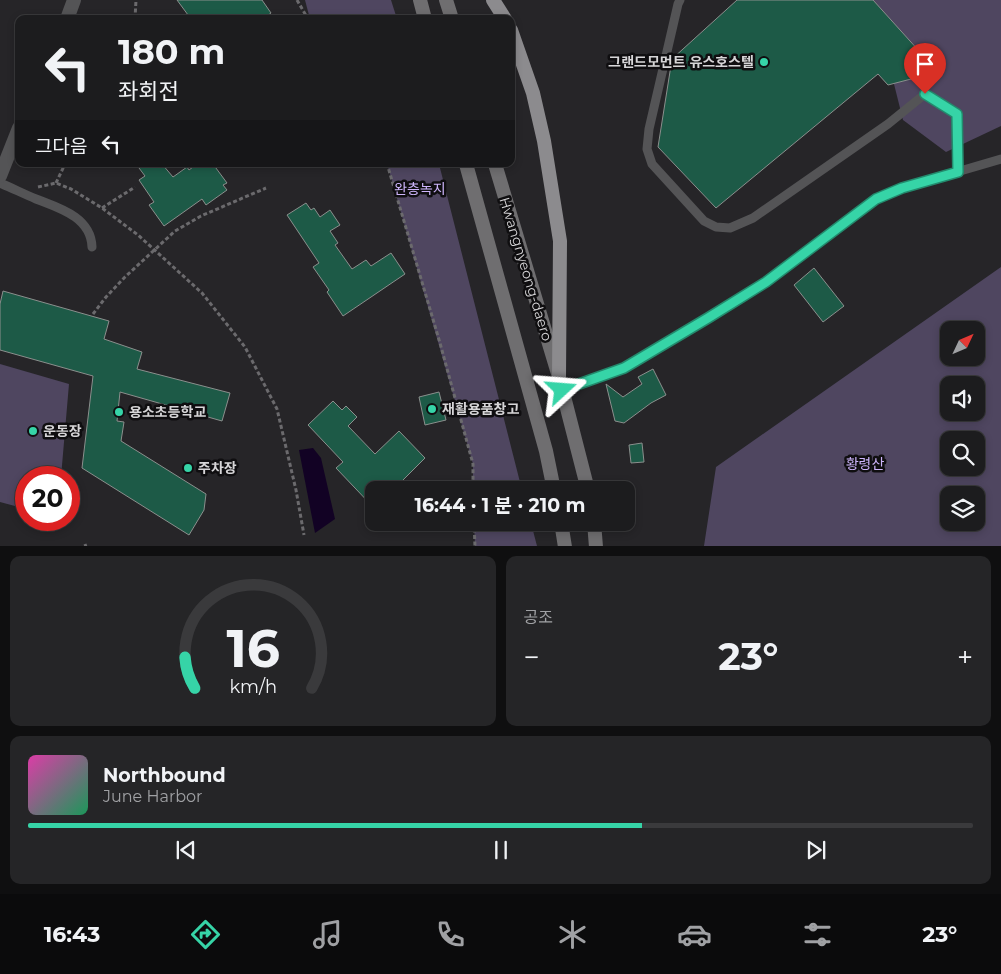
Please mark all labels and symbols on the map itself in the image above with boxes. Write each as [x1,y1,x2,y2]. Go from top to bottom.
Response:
pin [904,43,946,94]
place label: 그랜드모먼트 유스호스텔 [608,53,754,71]
marker: 그랜드모먼트 유스호스텔 [758,56,770,68]
park label: 완층녹지 [394,180,446,198]
street label: Hwangnyeong-daero [496,195,557,343]
north arrow [940,321,985,366]
position arrow [535,363,587,415]
place label: 재활용품창고 [442,400,519,418]
place label: 용소초등학교 [129,403,206,421]
marker: 재활용품창고 [426,403,438,415]
marker: 용소초등학교 [113,406,125,418]
place label: 운동장 [43,422,82,440]
marker: 운동장 [27,425,39,437]
park label: 황령산 [846,455,884,473]
place label: 주차장 [198,459,237,477]
marker: 주차장 [182,462,194,474]
speed limit sign: 20 [15,466,80,531]

